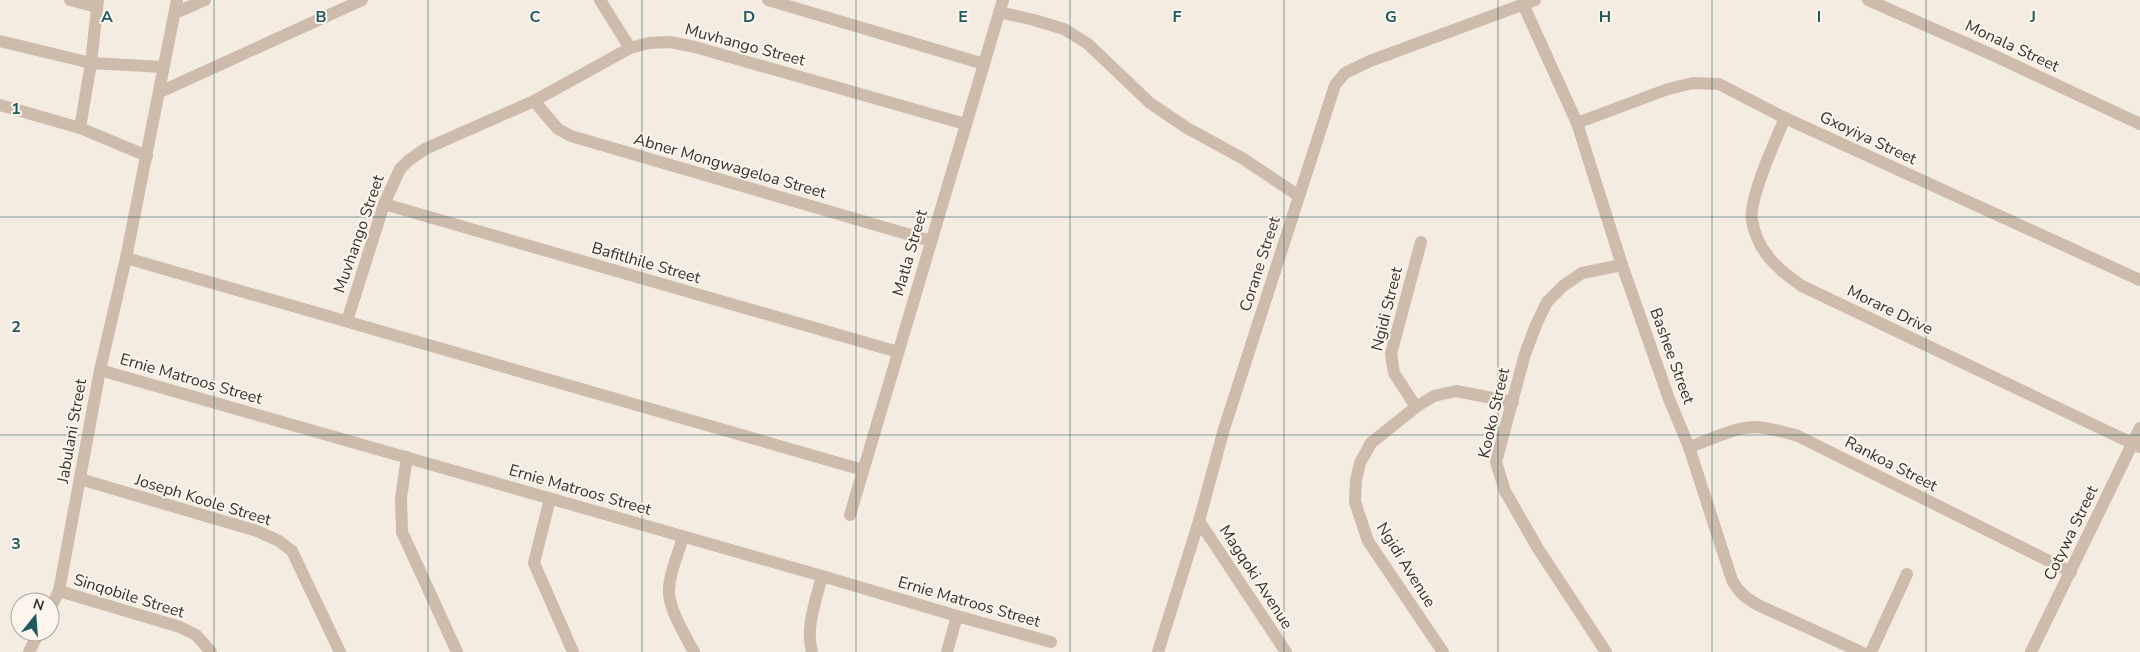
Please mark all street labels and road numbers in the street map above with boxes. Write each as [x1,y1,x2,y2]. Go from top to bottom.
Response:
street label: Monala Street [1962,15,2063,78]
street label: Muvhango Street [682,18,808,72]
street label: Gxoyiya Street [1816,106,1921,170]
street label: Abner Mongwageloa Street [631,128,829,204]
street label: Muvhango Street [328,172,390,296]
street label: Matla Street [887,207,933,299]
street label: Corane Street [1234,213,1286,314]
street label: Bafitlhile Street [589,237,703,289]
street label: Ngidi Street [1366,264,1408,353]
street label: Morare Drive [1843,280,1937,340]
street label: Bashee Street [1644,305,1700,408]
street label: Ernie Matroos Street [117,348,265,410]
street label: Kooko Street [1473,365,1515,460]
street label: Jabulani Street [52,377,92,486]
street label: Rankoa Street [1841,431,1941,497]
street label: Ernie Matroos Street [506,459,654,521]
street label: Joseph Koole Street [131,469,274,531]
street label: Cotywa Street [2039,482,2104,584]
street label: Ngidi Avenue [1371,518,1441,612]
street label: Magqoki Avenue [1214,521,1298,633]
street label: Sinqobile Street [71,569,188,623]
street label: Ernie Matroos Street [895,571,1043,633]

